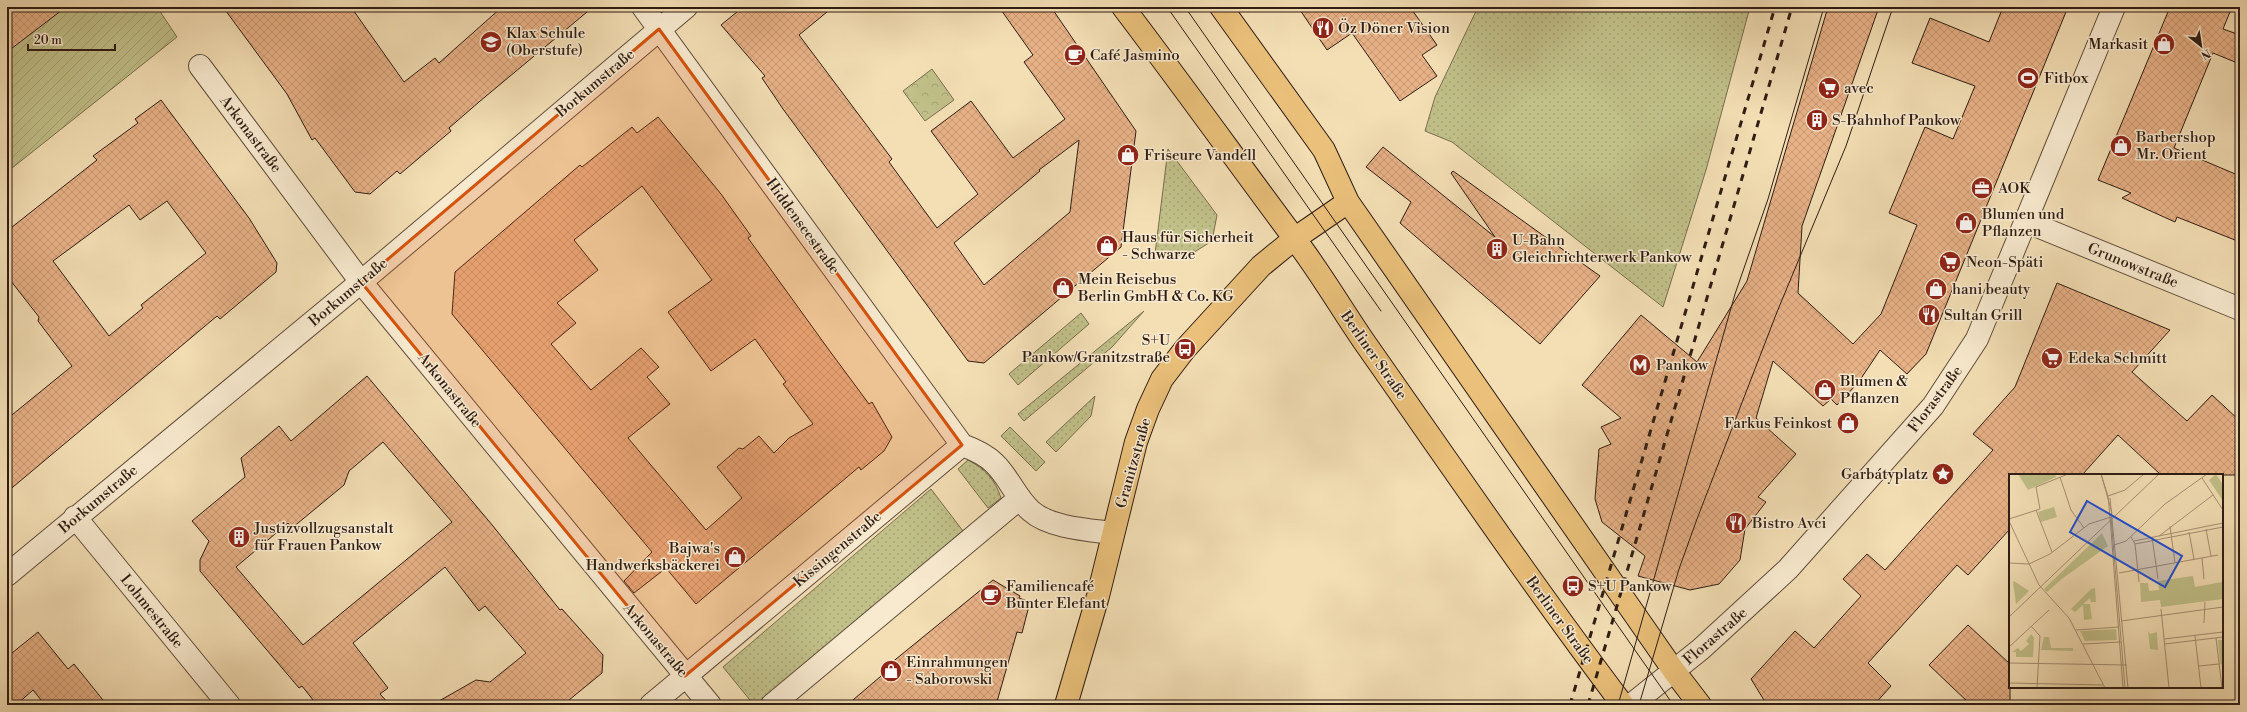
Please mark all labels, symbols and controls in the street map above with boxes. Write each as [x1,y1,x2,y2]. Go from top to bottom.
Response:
restaurant icon: Öz Döner Vision [1310,15,1336,41]
place label: Öz Döner Vision [1338,18,1450,38]
place label: Klax Schule (Oberstufe) [506,24,585,60]
scale bar [28,26,115,52]
north arrow [2181,26,2221,66]
school or university icon: Klax Schule (Oberstufe) [478,29,504,55]
shop icon: Markasit [2151,31,2177,57]
text: 20 m [34,33,62,48]
place label: Markasit [2088,35,2149,54]
cafe icon: Café Jasmino [1062,42,1088,68]
street label: Borkumstraße [551,45,639,123]
place label: Café Jasmino [1090,46,1180,65]
text: N [2198,46,2213,62]
sports icon: Fitbox [2015,65,2041,91]
place label: Fitbox [2044,69,2089,88]
supermarket icon: avec [1816,75,1842,101]
place label: avec [1844,79,1874,98]
street label: Arkonastraße [215,91,286,176]
building icon: S-Bahnhof Pankow [1804,107,1830,133]
place label: S-Bahnhof Pankow [1832,111,1961,130]
place label: Barbershop Mr. Orient [2135,128,2216,164]
shop icon: Barbershop Mr. Orient [2108,133,2134,159]
shop icon: Friseure Vandéll [1115,142,1141,168]
place label: Friseure Vandéll [1144,146,1257,165]
street label: Hiddenseestraße [761,174,844,278]
office icon: AOK [1969,175,1995,201]
place label: AOK [1997,179,2031,198]
place label: Blumen und Pflanzen [1981,205,2065,241]
shop icon: Blumen und Pflanzen [1953,210,1979,236]
place label: Haus für Sicherheit - Schwarze [1122,228,1254,264]
place label: U-Bahn Gleichrichterwerk Pankow [1512,231,1692,267]
shop icon: Haus für Sicherheit - Schwarze [1094,233,1120,259]
building icon: U-Bahn Gleichrichterwerk Pankow [1484,236,1510,262]
street label: Grunowstraße [2085,239,2181,292]
supermarket icon: Neon-Späti [1937,249,1963,275]
place label: Neon-Späti [1966,253,2043,272]
street label: Borkumstraße [304,254,392,332]
place label: Mein Reisebus Berlin GmbH & Co. KG [1077,270,1234,306]
shop icon: Mein Reisebus Berlin GmbH & Co. KG [1050,275,1076,301]
shop icon: hani beauty [1923,276,1949,302]
place label: hani beauty [1952,280,2031,299]
restaurant icon: Sultan Grill [1916,302,1942,328]
place label: Sultan Grill [1944,306,2023,325]
street label: Berliner Straße [1335,307,1411,403]
place label: S+U Pankow/Granitzstraße [1022,331,1170,367]
bus stop icon: S+U Pankow/Granitzstraße [1172,336,1198,362]
supermarket icon: Edeka Schmitt [2039,345,2065,371]
street label: Arkonastraße [413,348,486,432]
place label: Edeka Schmitt [2068,349,2168,368]
metro station icon: Pankow [1627,352,1653,378]
place label: Pankow [1656,356,1709,375]
street label: Florastraße [1904,362,1967,436]
place label: Blumen & Pflanzen [1839,372,1908,408]
shop icon: Blumen & Pflanzen [1812,377,1838,403]
shop icon: Farkus Feinkost [1835,410,1861,436]
place label: Farkus Feinkost [1724,414,1833,433]
street label: Granitzstraße [1111,416,1155,511]
street label: Borkumstraße [54,461,142,539]
place icon: Garbátyplatz [1930,461,1956,487]
place label: Garbátyplatz [1841,465,1928,484]
inset map [2009,474,2223,688]
street label: Kissingenstraße [789,507,885,592]
restaurant icon: Bistro Avci [1723,510,1749,536]
place label: Bistro Avci [1751,514,1827,533]
place label: Justizvollzugsanstalt für Frauen Pankow [253,519,394,555]
building icon: Justizvollzugsanstalt für Frauen Pankow [226,524,252,550]
place label: Bajwa's Handwerksbäckerei [586,539,720,575]
shop icon: Bajwa's Handwerksbäckerei [722,544,748,570]
street label: Lohmestraße [116,570,187,652]
street label: Berliner Straße [1521,572,1598,668]
bus stop icon: S+U Pankow [1560,573,1586,599]
place label: Familiencafé Bunter Elefant [1005,577,1107,613]
place label: S+U Pankow [1588,577,1672,596]
cafe icon: Familiencafé Bunter Elefant [978,582,1004,608]
street label: Arkonastraße [618,599,692,681]
street label: Florastraße [1679,603,1751,669]
place label: Einrahmungen - Saborowski [906,653,1008,689]
shop icon: Einrahmungen - Saborowski [878,658,904,684]

